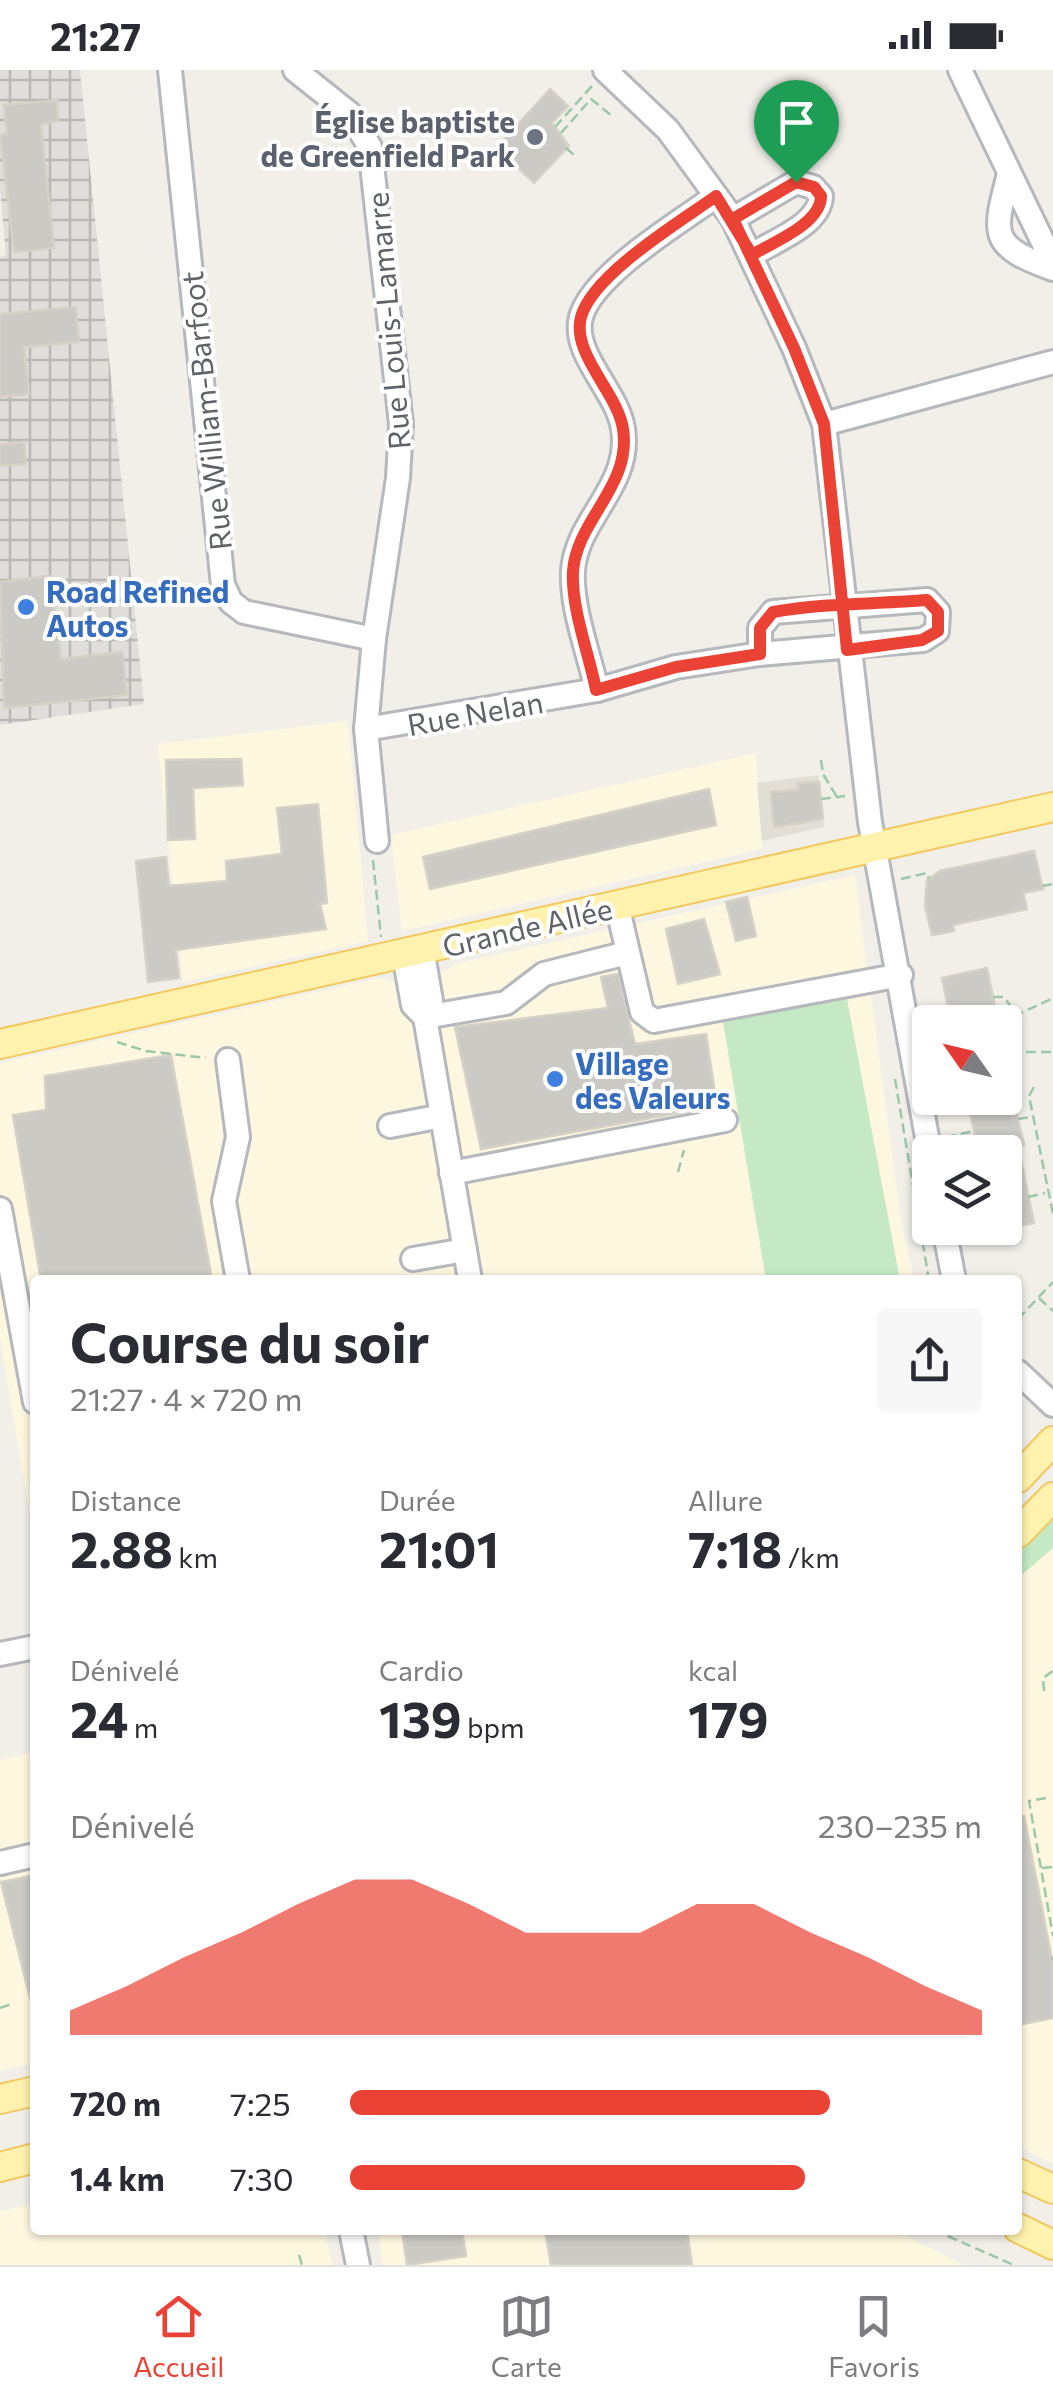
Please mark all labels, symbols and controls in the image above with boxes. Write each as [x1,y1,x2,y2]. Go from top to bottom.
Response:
text: 21:27 [50,12,141,59]
pin [754,80,839,183]
icon: arrive [769,95,824,150]
place label: Église baptiste de Greenfield Park [260,102,515,173]
marker: Église baptiste de Greenfield Park [524,126,546,148]
street label: Rue Louis-Lamarre [357,191,417,451]
street label: Rue William-Barfoot [172,270,238,552]
place label: Road Refined Autos [46,572,229,643]
marker: Road Refined Autos [15,596,37,618]
street label: Rue Nelan [404,682,546,742]
street label: Grande Allée [439,889,615,963]
north arrow [912,1005,1022,1115]
map controls [912,1005,1022,1245]
place label: Village des Valeurs [575,1044,731,1115]
marker: Village des Valeurs [544,1068,566,1090]
button: layers [912,1135,1022,1245]
text: Course du soir [70,1307,429,1374]
button: share [877,1308,982,1413]
text: 21:27 · 4 × 720 m [70,1378,302,1418]
text: Distance [70,1483,181,1517]
text: Durée [379,1483,456,1517]
text: Allure [688,1483,763,1517]
text: 2.88 [70,1517,173,1578]
text: 21:01 [379,1517,499,1578]
text: 7:18 [688,1517,782,1578]
text: km [173,1540,218,1574]
text: /km [782,1540,840,1574]
text: Dénivelé [70,1653,179,1687]
text: Cardio [379,1653,464,1687]
text: kcal [688,1653,738,1687]
text: 24 [70,1687,128,1748]
text: 139 [379,1687,462,1748]
text: 179 [688,1687,769,1748]
text: m [128,1710,158,1744]
text: bpm [462,1710,525,1744]
text: Dénivelé [70,1805,195,1845]
text: 230–235 m [818,1805,982,1845]
text: 720 m [70,2083,161,2123]
text: 7:25 [230,2083,291,2123]
text: 1.4 km [70,2158,165,2198]
text: 7:30 [230,2158,294,2198]
tab: Accueil [133,2289,224,2383]
tab: Carte [491,2289,562,2383]
tab: Favoris [828,2289,920,2383]

